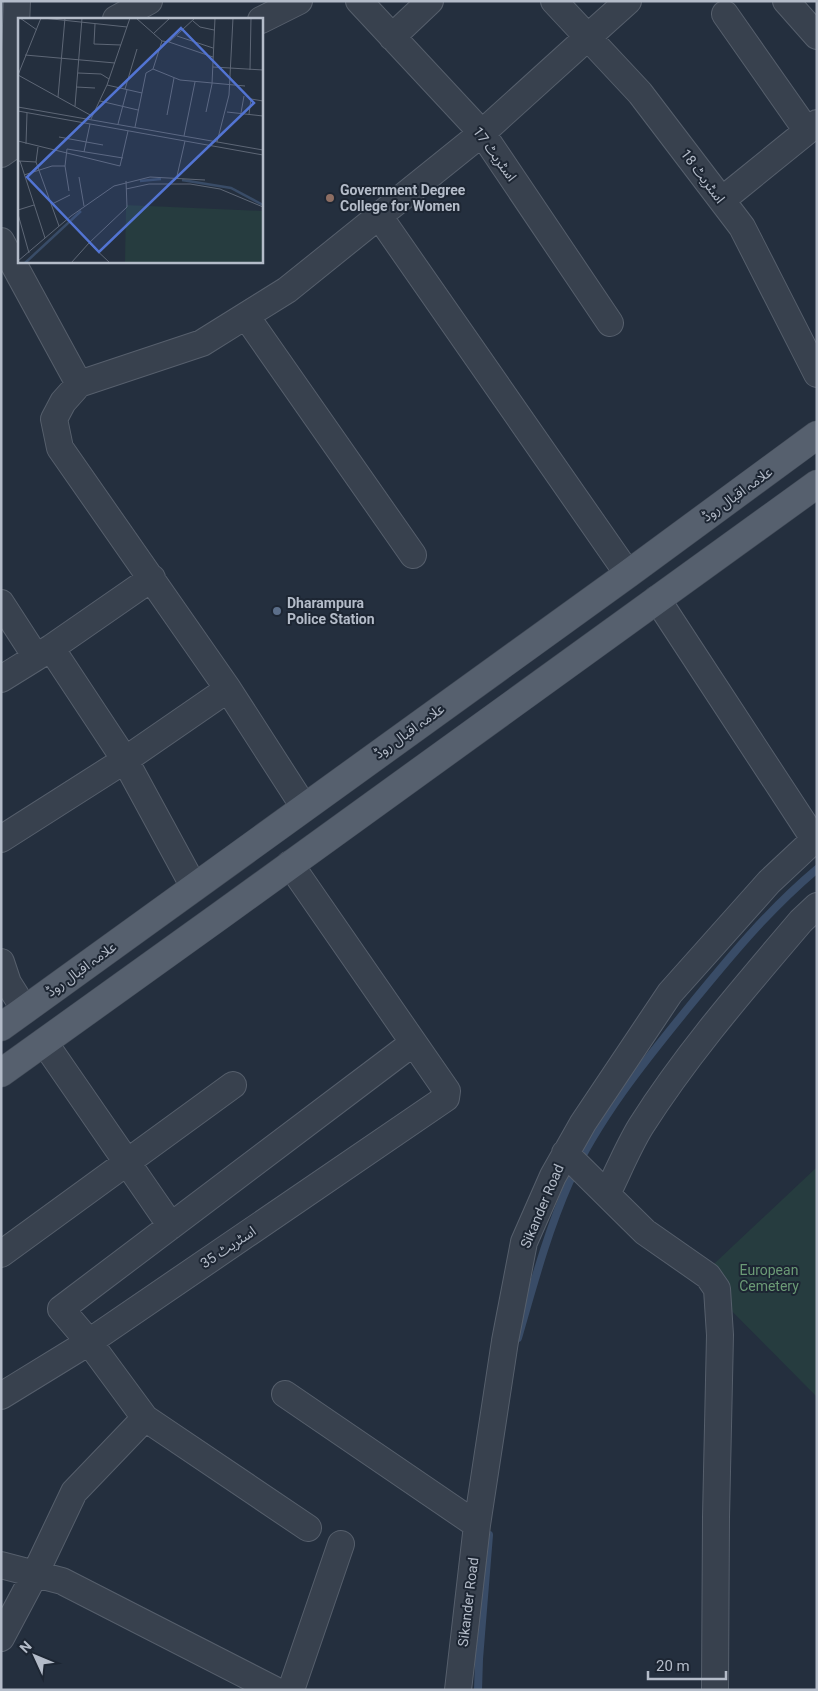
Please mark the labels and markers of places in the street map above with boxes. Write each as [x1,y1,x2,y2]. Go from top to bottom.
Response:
place label: Government Degree College for Women [340,182,466,214]
marker: Government Degree College for Women [324,192,336,204]
place label: Dharampura Police Station [287,595,375,627]
marker: Dharampura Police Station [271,605,283,617]

